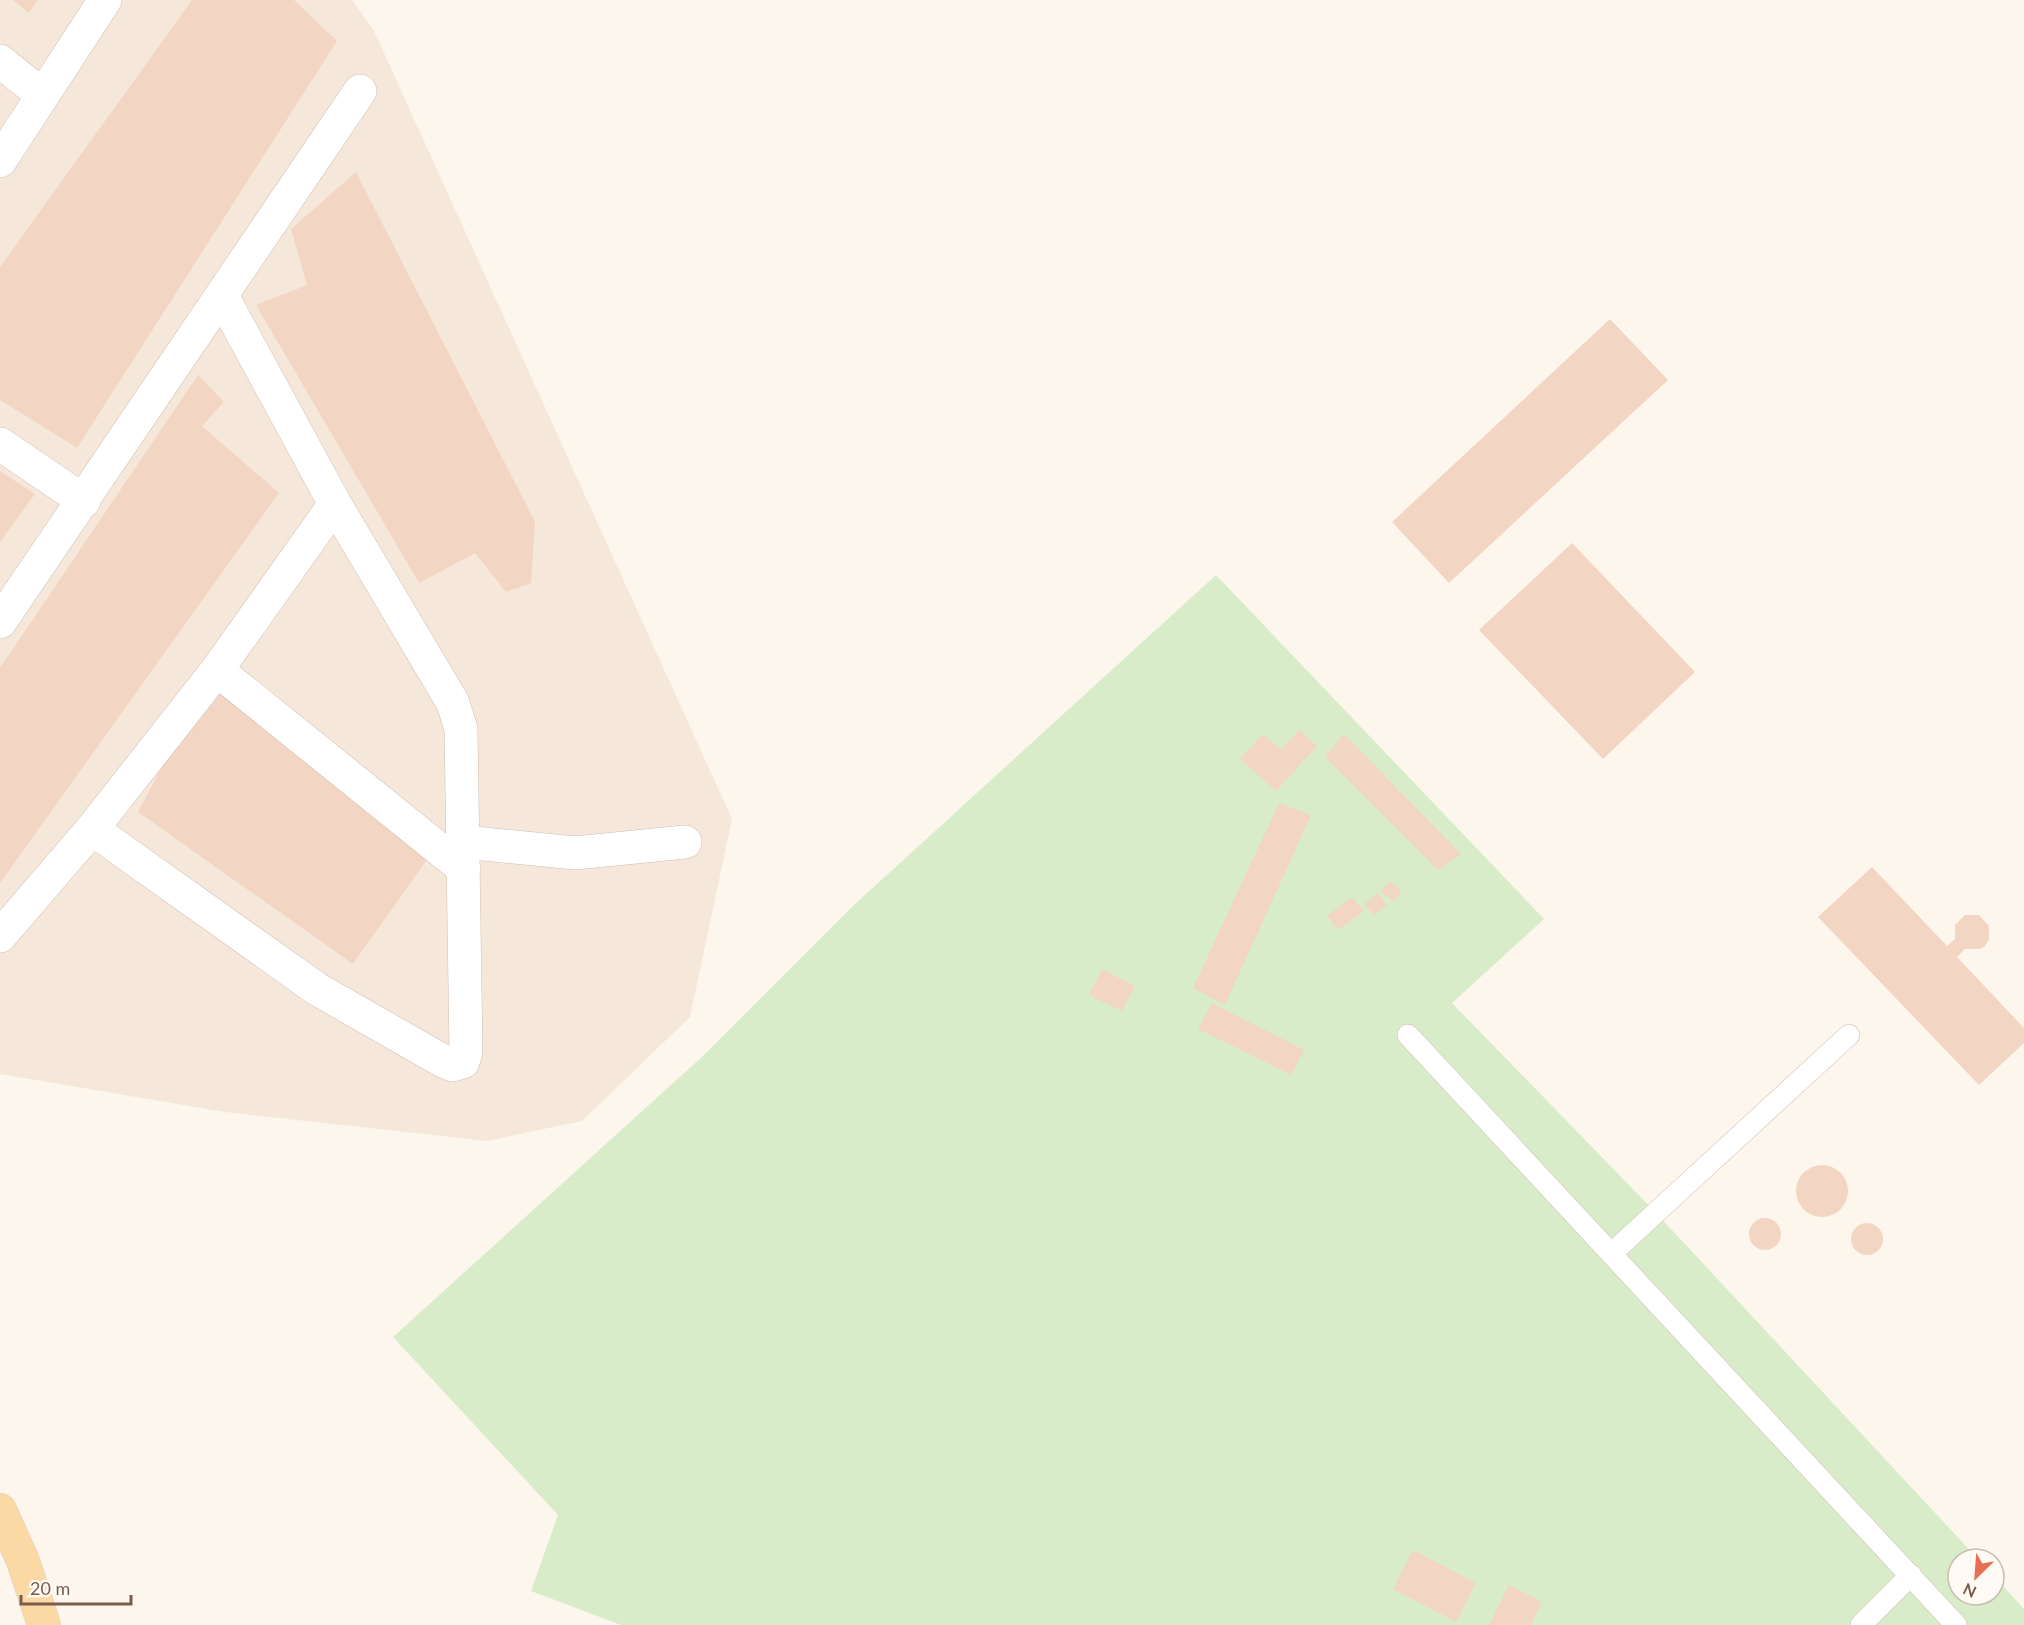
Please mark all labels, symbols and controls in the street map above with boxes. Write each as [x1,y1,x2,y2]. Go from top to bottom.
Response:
north arrow [1946,1547,2006,1607]
scale bar [21,1568,130,1606]
text: 20 m [30,1577,70,1599]
text: N [1960,1580,1979,1602]

